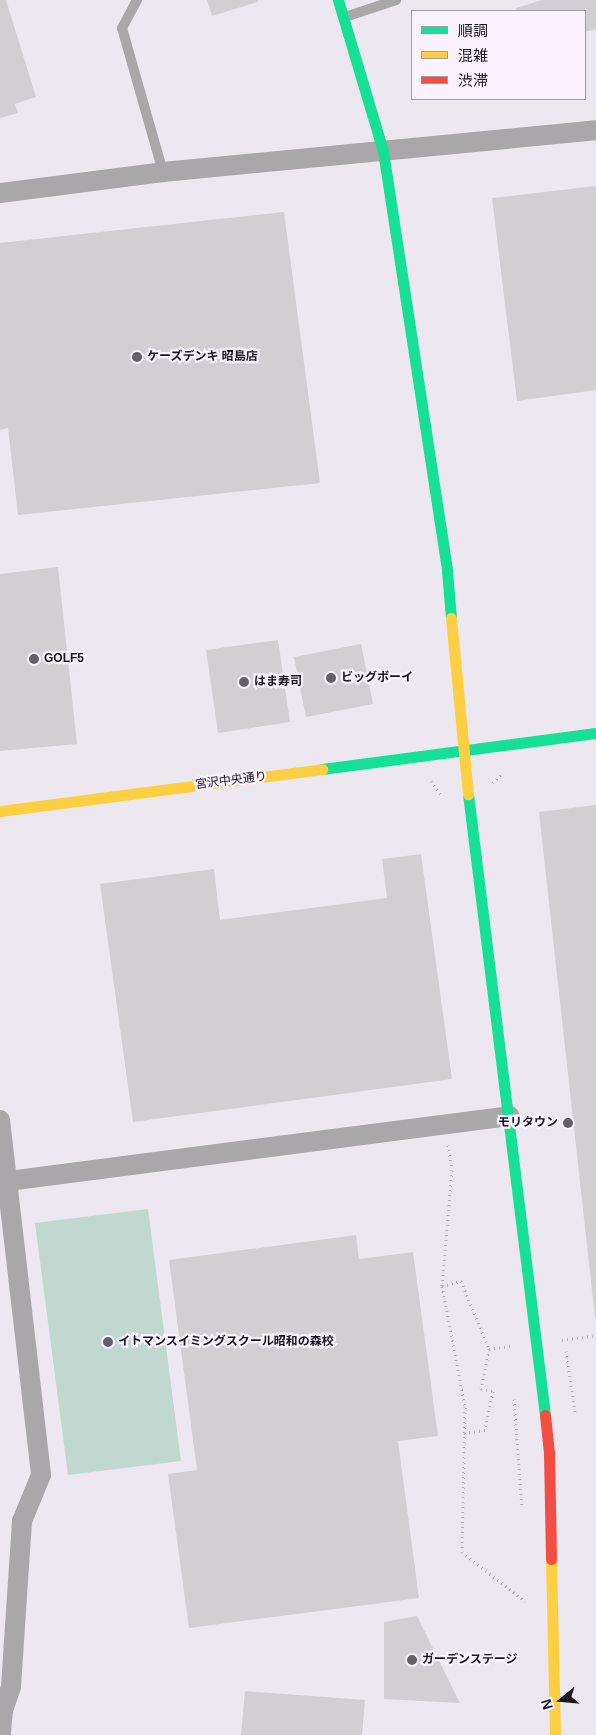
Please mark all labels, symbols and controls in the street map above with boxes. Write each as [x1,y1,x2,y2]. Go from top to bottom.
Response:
legend [411,10,586,100]
text: 順調 [458,22,488,39]
text: 混雑 [458,47,488,64]
text: 渋滞 [458,72,488,89]
place label: ケーズデンキ 昭島店 [147,350,258,364]
marker: ケーズデンキ 昭島店 [131,351,143,363]
place label: GOLF5 [44,652,84,666]
marker: GOLF5 [28,653,40,665]
place label: ビッグボーイ [341,671,413,685]
marker: ビッグボーイ [325,672,337,684]
place label: はま寿司 [254,675,302,689]
marker: はま寿司 [238,676,250,688]
street label: 宮沢中央通り [194,769,268,793]
place label: モリタウン [498,1116,558,1130]
marker: モリタウン [562,1117,574,1129]
place label: イトマンスイミングスクール昭和の森校 [118,1335,334,1349]
marker: イトマンスイミングスクール昭和の森校 [102,1336,114,1348]
place label: ガーデンステージ [422,1653,518,1667]
marker: ガーデンステージ [406,1654,418,1666]
north arrow [536,1675,586,1725]
text: N [538,1697,556,1712]

